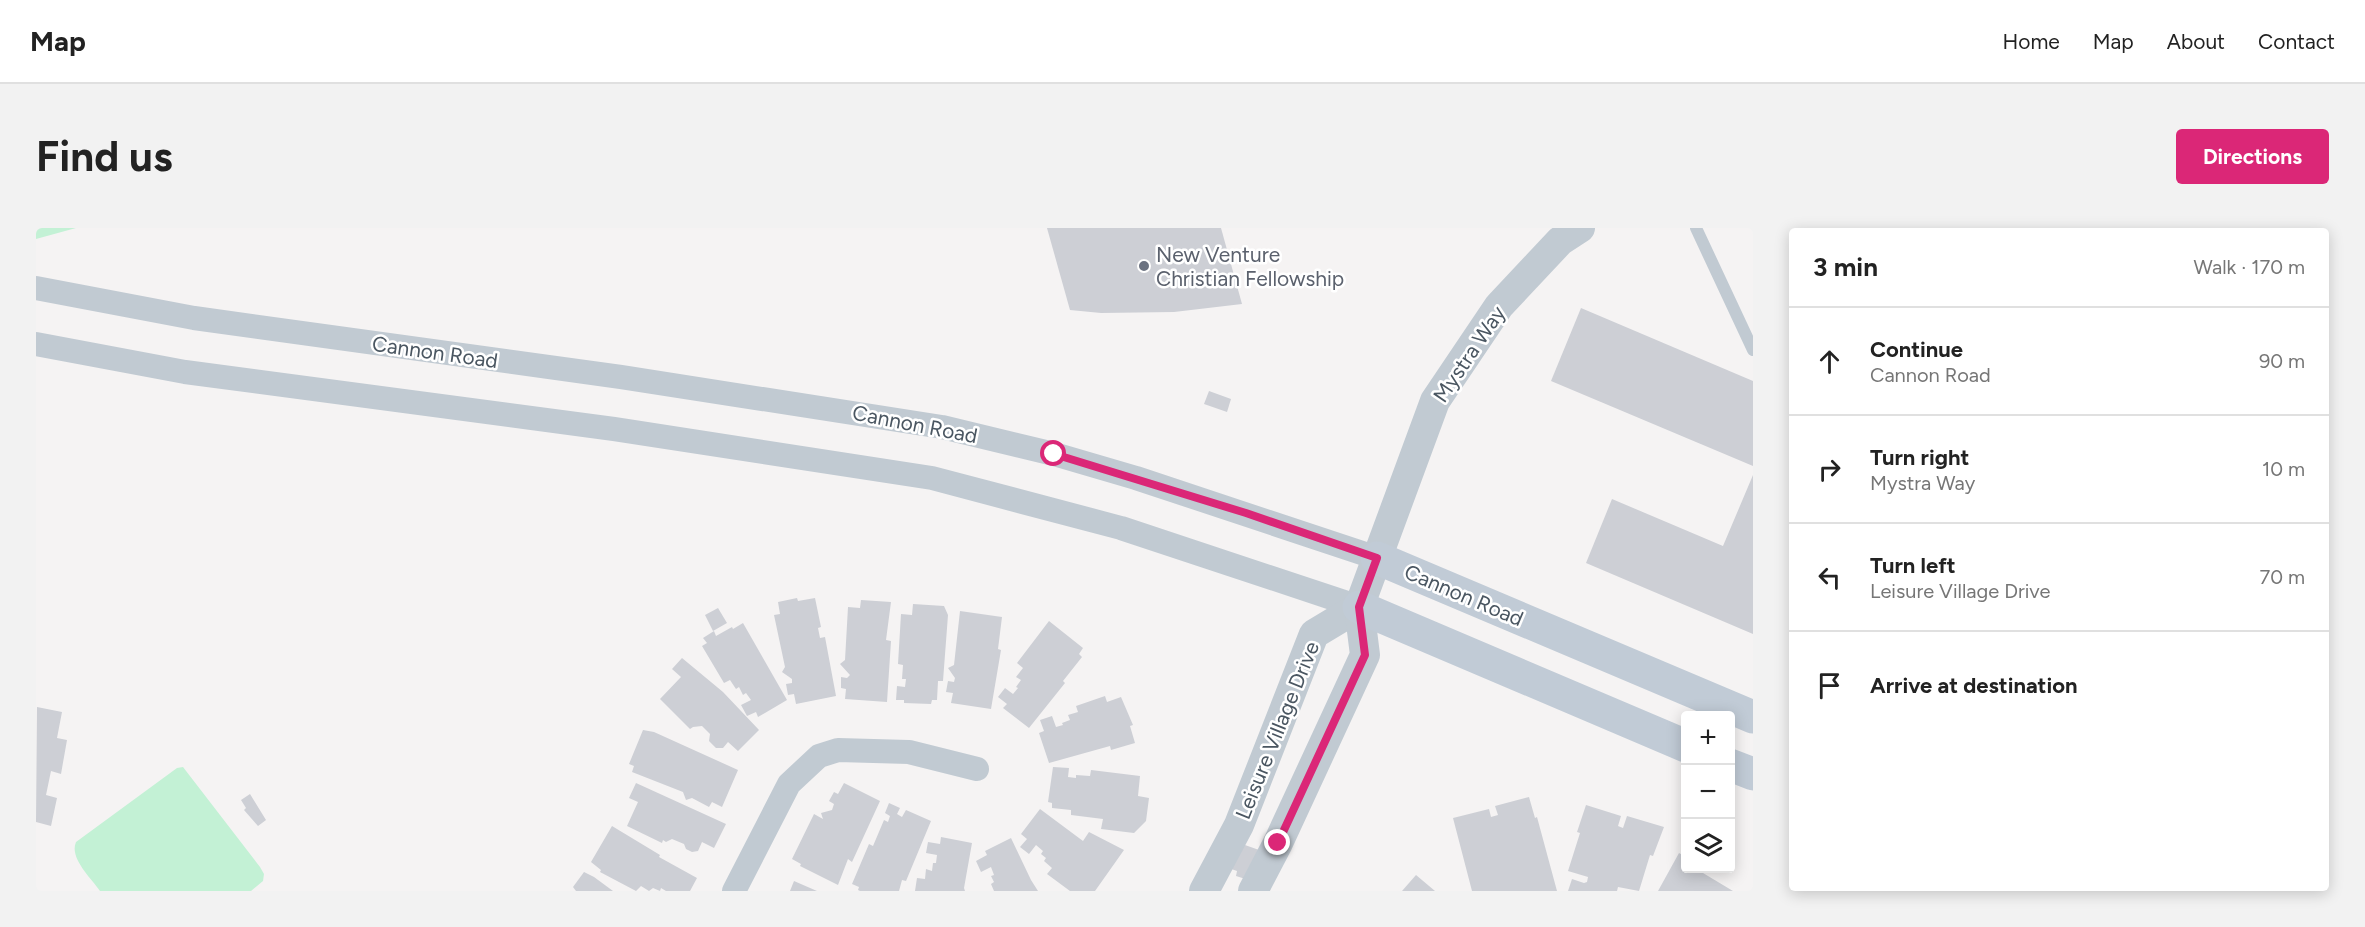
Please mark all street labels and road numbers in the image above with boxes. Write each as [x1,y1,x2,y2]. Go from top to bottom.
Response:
street label: Mystra Way [1428,301,1510,407]
street label: Cannon Road [371,331,499,373]
street label: Cannon Road [850,400,980,448]
street label: Cannon Road [1401,559,1527,631]
street label: Leisure Village Drive [1230,637,1324,823]

